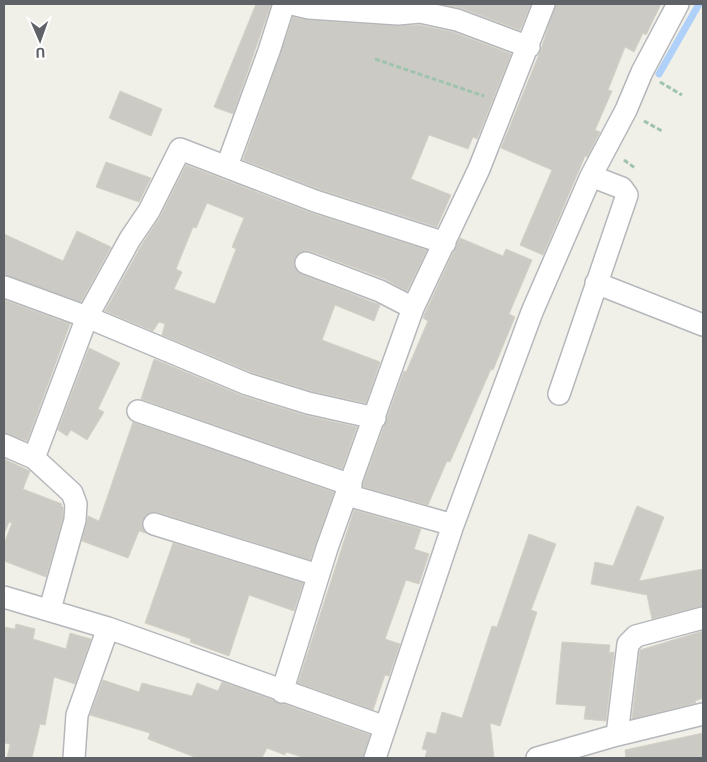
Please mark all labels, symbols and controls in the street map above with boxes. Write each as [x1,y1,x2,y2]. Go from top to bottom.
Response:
north arrow [15,15,65,65]
text: U [35,45,46,62]

